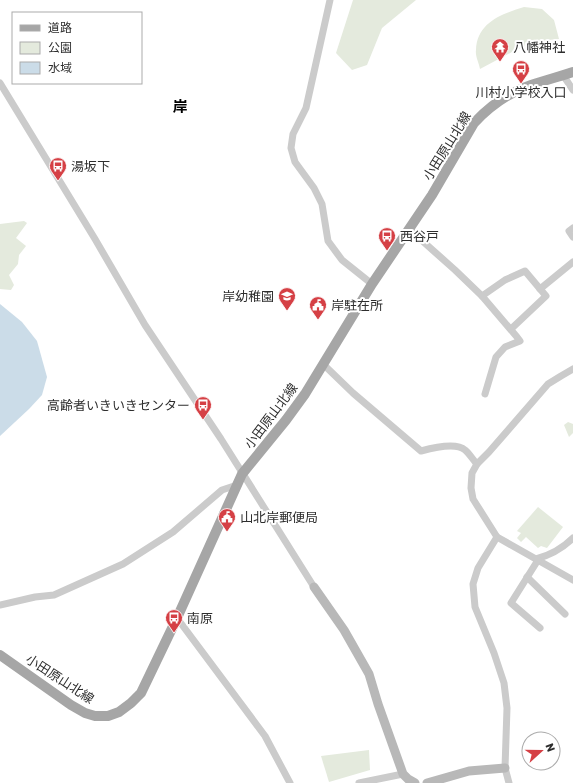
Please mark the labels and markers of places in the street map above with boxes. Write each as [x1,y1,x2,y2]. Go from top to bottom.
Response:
temple icon: 八幡神社 [490,37,510,62]
place label: 八幡神社 [513,40,565,55]
bus stop icon: 川村小学校入口 [511,59,531,84]
place label: 川村小学校入口 [475,85,567,100]
bus stop icon: 湯坂下 [48,156,68,181]
place label: 湯坂下 [71,159,110,174]
bus stop icon: 西谷戸 [377,226,397,251]
place label: 西谷戸 [400,229,439,244]
school or university icon: 岸幼稚園 [277,286,297,311]
place label: 岸幼稚園 [222,289,274,304]
public building icon: 岸駐在所 [308,295,328,320]
place label: 岸駐在所 [331,298,383,313]
bus stop icon: 高齢者いきいきセンター [193,395,213,420]
place label: 高齢者いきいきセンター [47,398,190,413]
public building icon: 山北岸郵便局 [217,507,237,532]
place label: 山北岸郵便局 [240,510,318,525]
bus stop icon: 南原 [164,608,184,633]
place label: 南原 [187,611,213,626]

